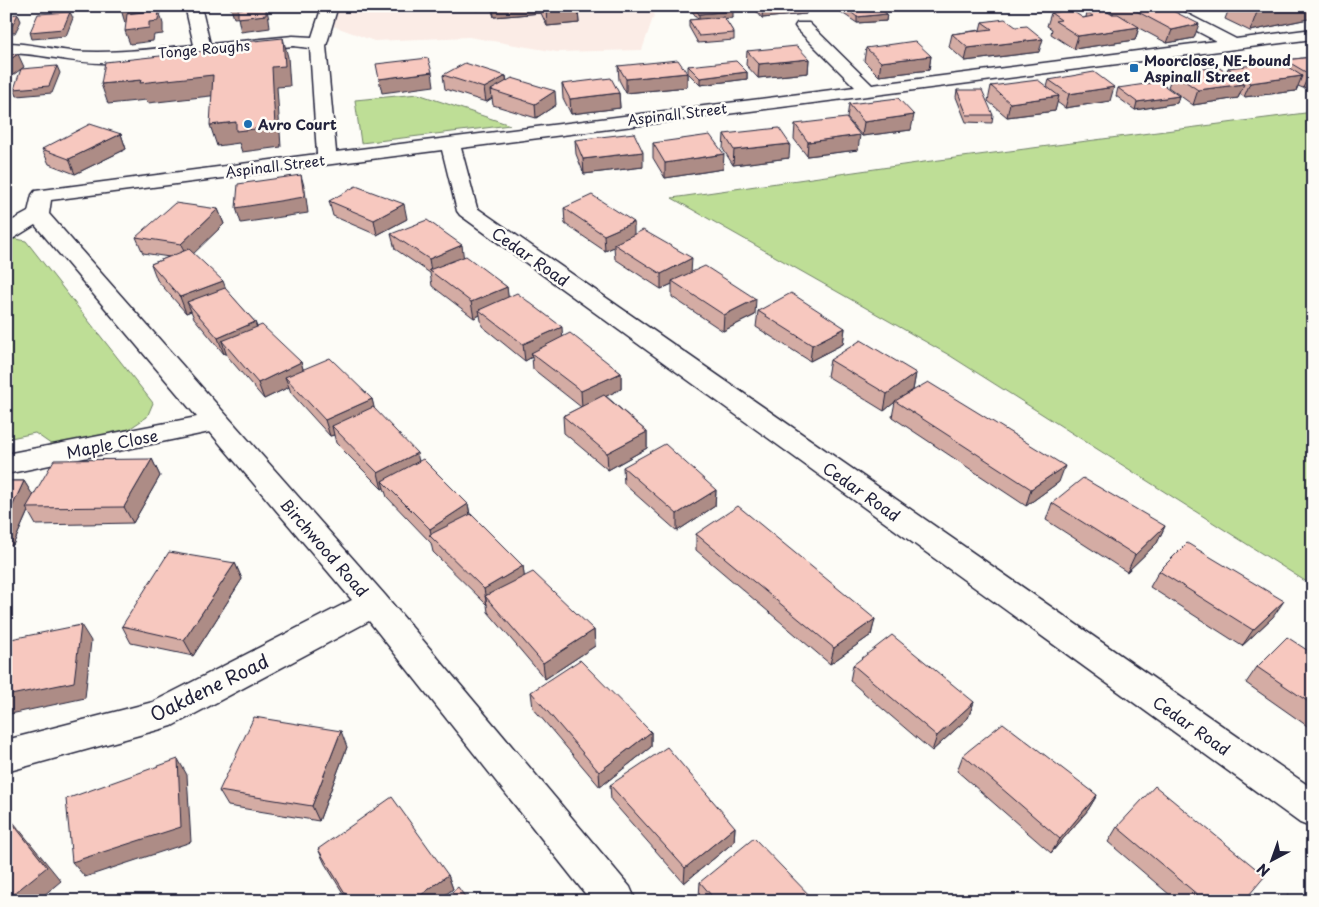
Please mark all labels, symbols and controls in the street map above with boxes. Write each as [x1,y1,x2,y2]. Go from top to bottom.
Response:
street label: Tonge Roughs [157,35,251,63]
place label: Moorclose, NE-bound Aspinall Street [1143,50,1291,87]
marker: Moorclose, NE-bound Aspinall Street [1128,62,1140,74]
street label: Aspinall Street [626,97,728,131]
place label: Avro Court [257,114,337,135]
marker: Avro Court [242,118,254,130]
street label: Aspinall Street [224,149,326,183]
street label: Cedar Road [487,220,575,292]
street label: Maple Close [64,422,160,464]
street label: Cedar Road [818,455,906,527]
street label: Birchwood Road [275,492,375,602]
street label: Oakdene Road [145,646,273,728]
street label: Cedar Road [1148,689,1236,761]
north arrow [1246,834,1296,884]
text: N [1252,859,1274,882]

